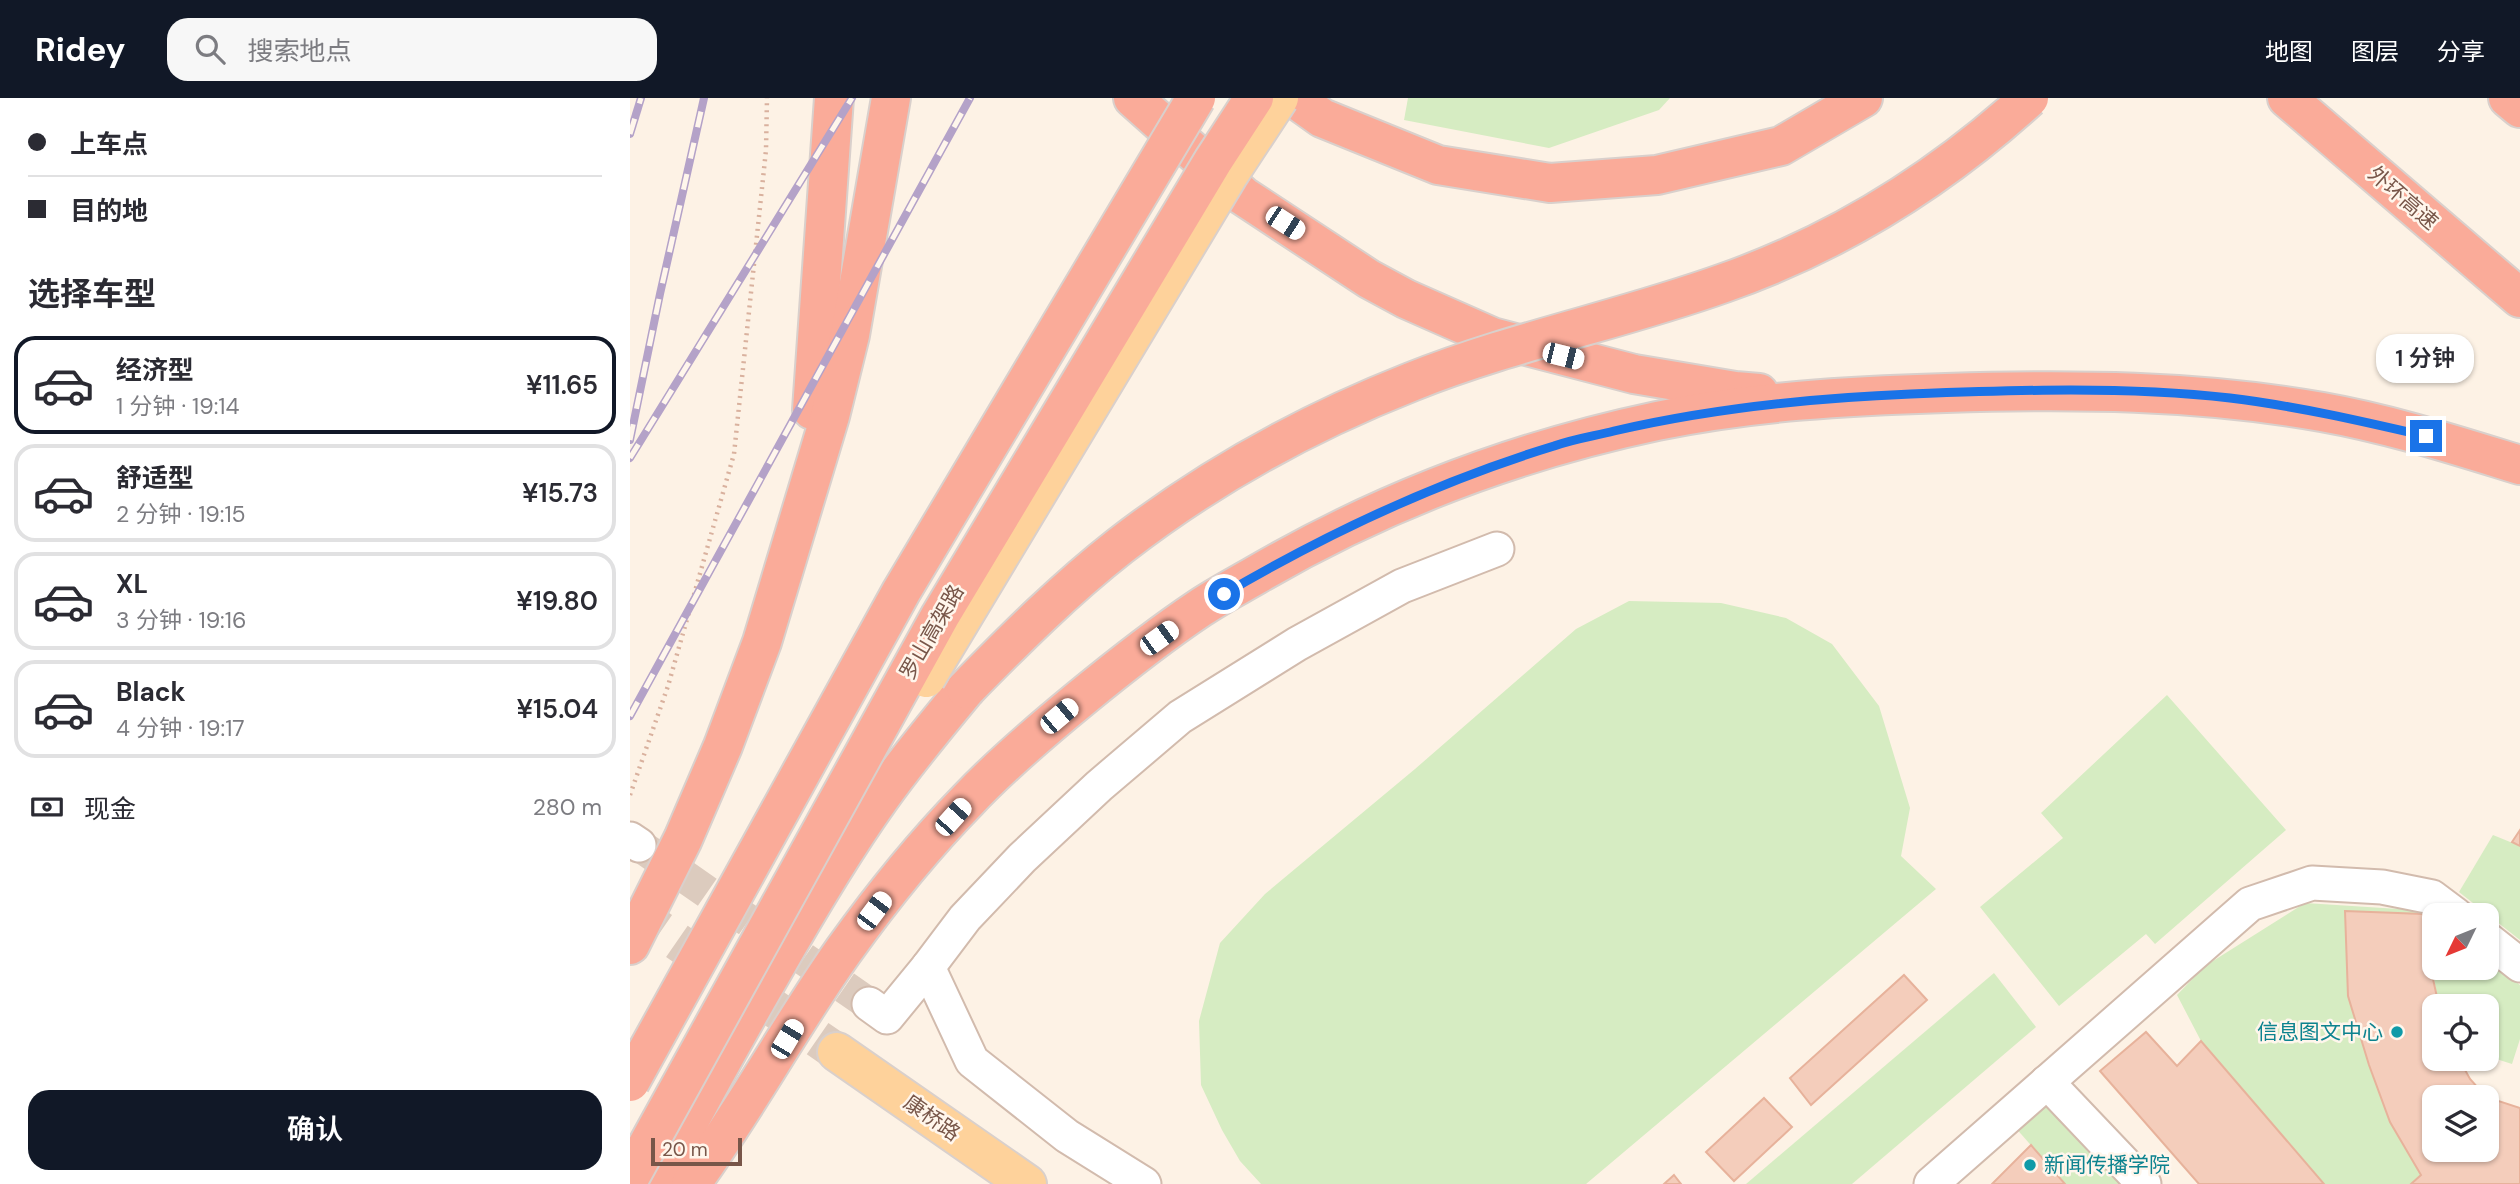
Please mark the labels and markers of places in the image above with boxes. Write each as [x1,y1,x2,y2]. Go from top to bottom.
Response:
place label: 信息图文中心 [2257,1018,2383,1046]
marker: 信息图文中心 [2389,1024,2405,1040]
place label: 新闻传播学院 [2044,1151,2170,1179]
marker: 新闻传播学院 [2022,1157,2038,1173]

